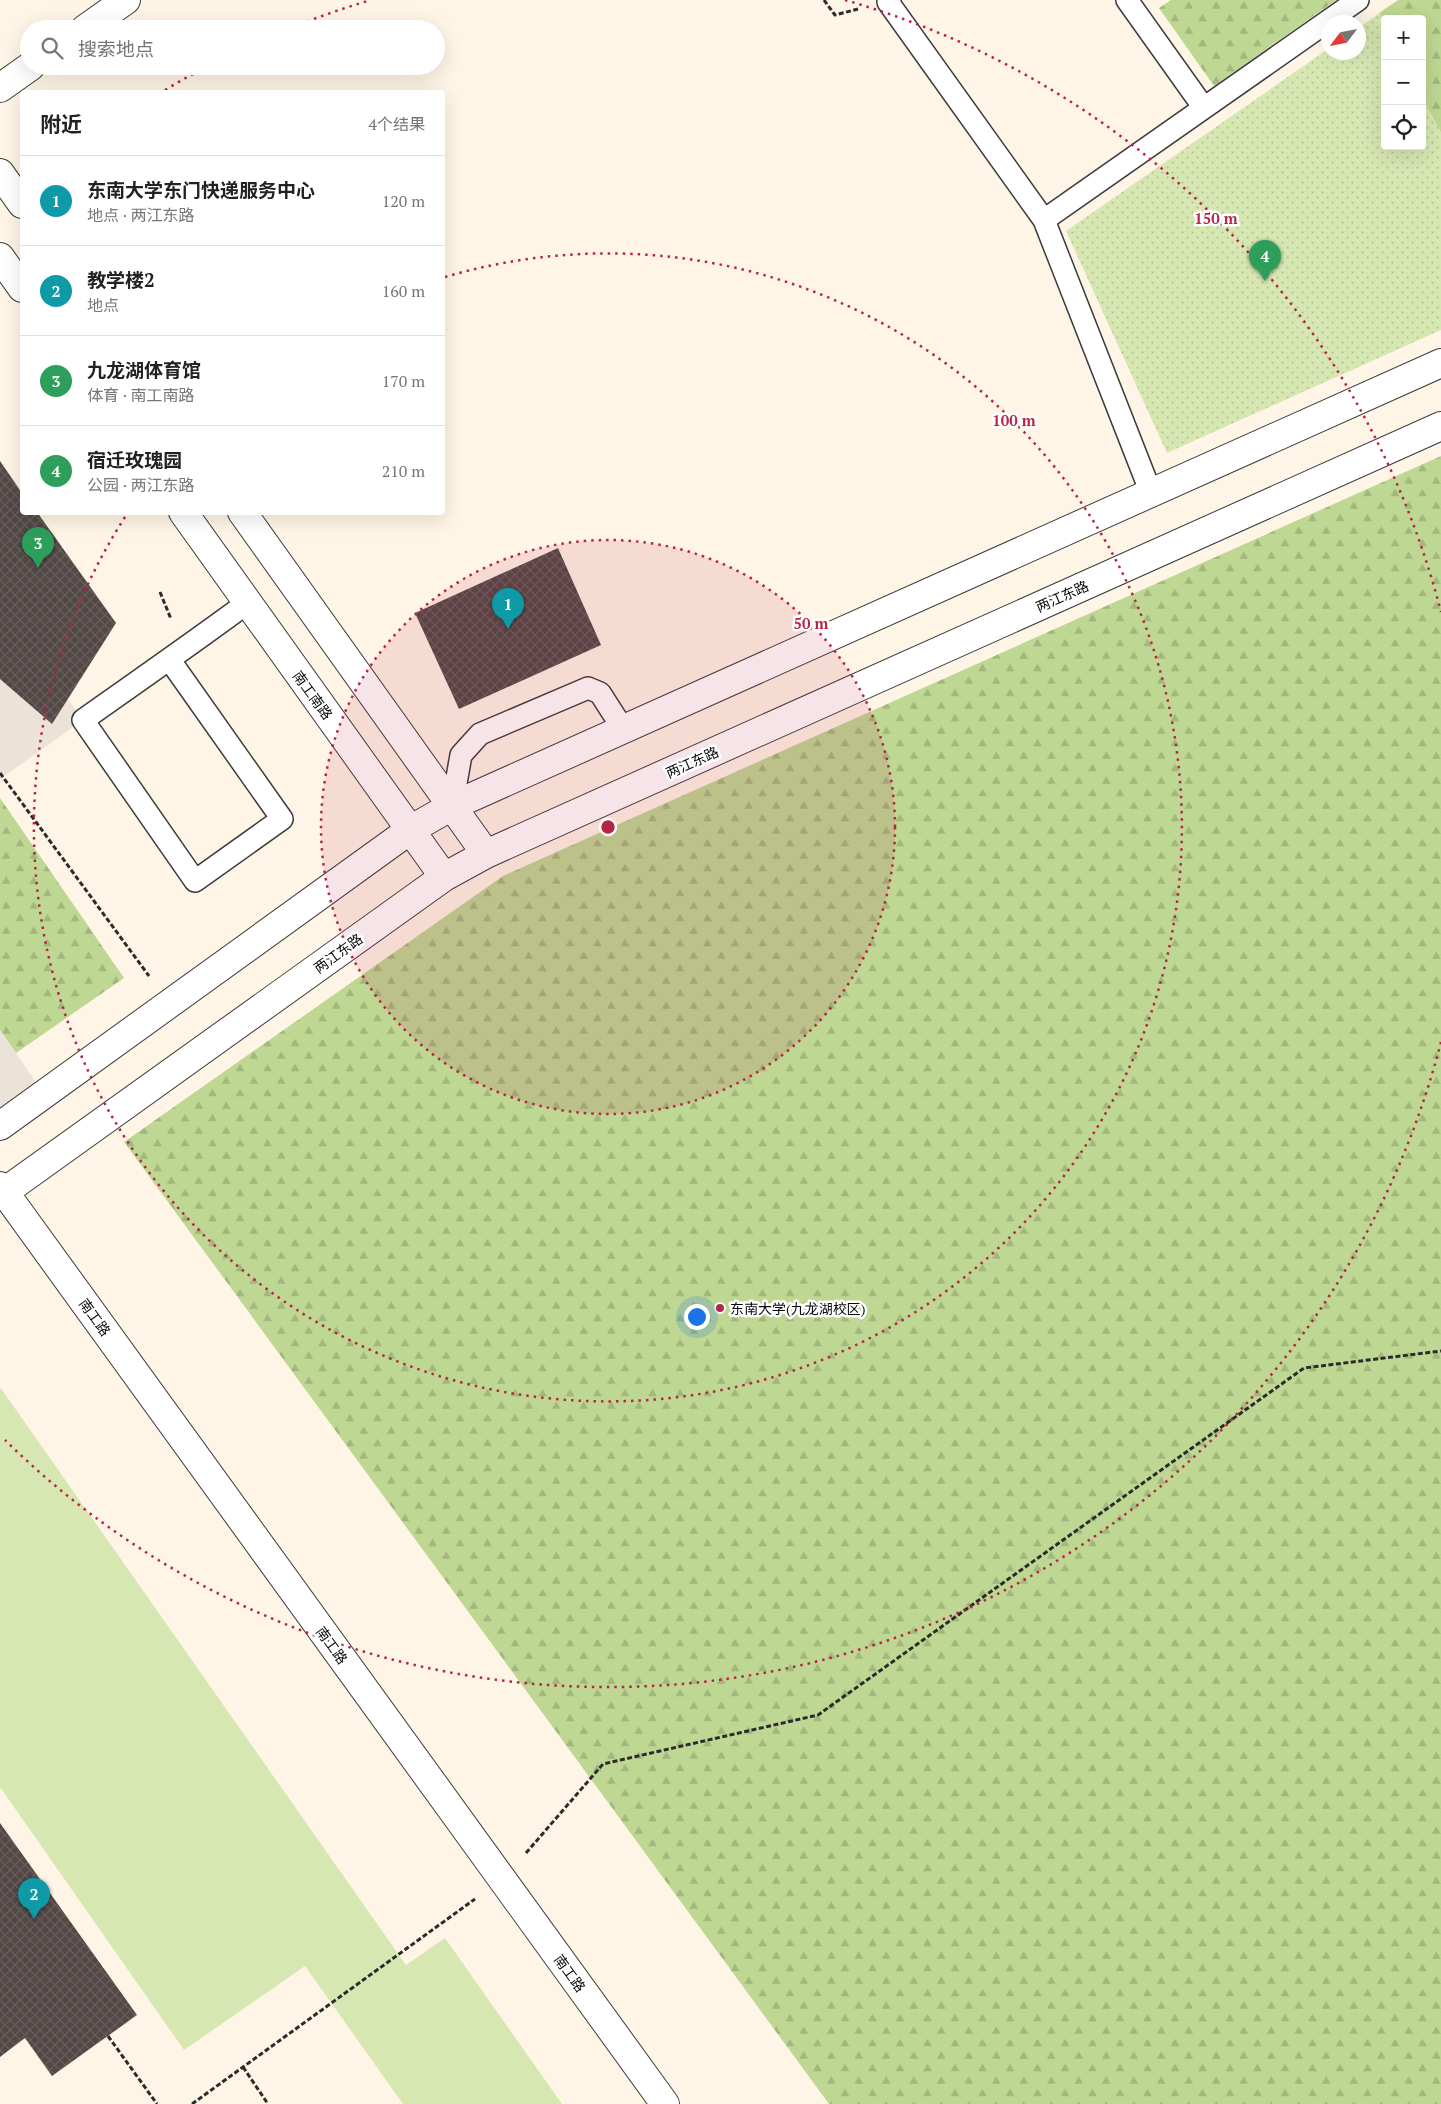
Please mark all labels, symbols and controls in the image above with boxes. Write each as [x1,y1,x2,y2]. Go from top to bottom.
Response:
north arrow [1321,15,1366,60]
map controls [1381,15,1426,150]
button: + [1381,15,1426,60]
search box [20,20,445,75]
icon: search [38,34,66,62]
text: 搜索地点 [78,36,154,61]
button: − [1381,60,1426,105]
button: locate [1381,105,1426,150]
text: 附近 [40,110,82,138]
text: 4个结果 [368,113,425,135]
text: 东南大学东门快递服务中心 [87,177,315,202]
text: 1 [51,190,61,212]
text: 120 m [382,190,425,212]
text: 地点 · 两江东路 [87,204,195,226]
text: 150 m [1194,208,1238,228]
pin: 4 [1249,240,1281,281]
text: 教学楼2 [87,267,155,292]
text: 2 [51,280,61,302]
text: 160 m [382,280,425,302]
text: 地点 [87,294,119,316]
text: 九龙湖体育馆 [87,357,201,382]
text: 3 [51,370,61,392]
text: 170 m [382,370,425,392]
text: 体育 · 南工南路 [87,384,195,406]
text: 100 m [992,410,1036,430]
text: 宿迁玫瑰园 [87,447,182,472]
text: 4 [51,460,61,482]
text: 210 m [382,460,425,482]
text: 公园 · 两江东路 [87,474,195,496]
pin: 3 [22,527,54,568]
street label: 两江东路 [1033,576,1091,616]
pin: 1 [492,588,524,629]
text: 50 m [794,613,829,633]
street label: 南工南路 [289,667,337,723]
street label: 两江东路 [663,742,721,782]
centre of rings [599,818,617,836]
street label: 两江东路 [310,929,366,977]
street label: 南工路 [75,1294,115,1340]
place label: 东南大学(九龙湖校区) [730,1299,866,1318]
marker: 东南大学(九龙湖校区) [714,1302,726,1314]
your location [684,1304,710,1330]
street label: 南工路 [312,1622,352,1668]
pin: 2 [18,1878,50,1919]
street label: 南工路 [550,1950,590,1996]

